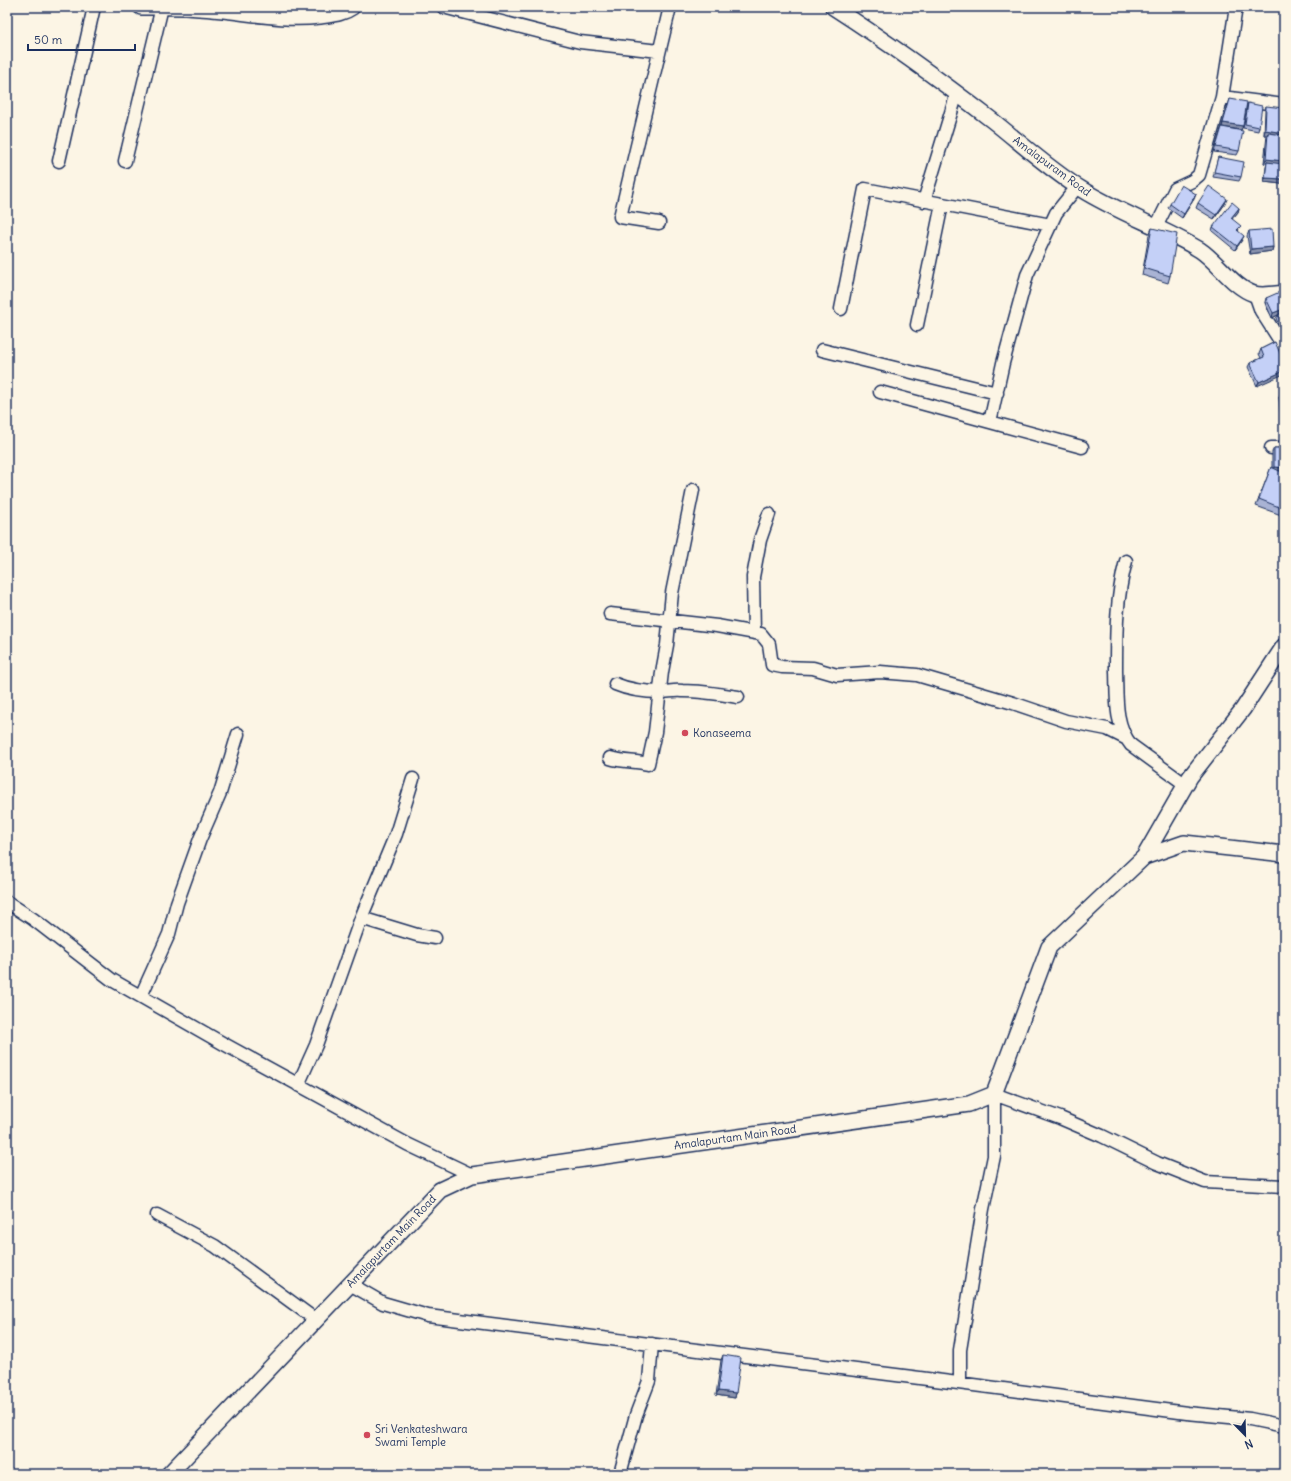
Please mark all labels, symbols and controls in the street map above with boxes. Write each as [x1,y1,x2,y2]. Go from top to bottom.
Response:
scale bar [28,26,135,52]
text: 50 m [34,32,63,47]
street label: Amalapuram Road [1010,133,1094,199]
place label: Konaseema [693,726,751,740]
marker: Konaseema [680,728,690,738]
street label: Amalapurtam Main Road [673,1121,798,1153]
street label: Amalapurtam Main Road [343,1191,439,1290]
north arrow [1225,1415,1265,1455]
place label: Sri Venkateshwara Swami Temple [375,1422,468,1449]
marker: Sri Venkateshwara Swami Temple [362,1430,372,1440]
text: N [1243,1436,1255,1452]

